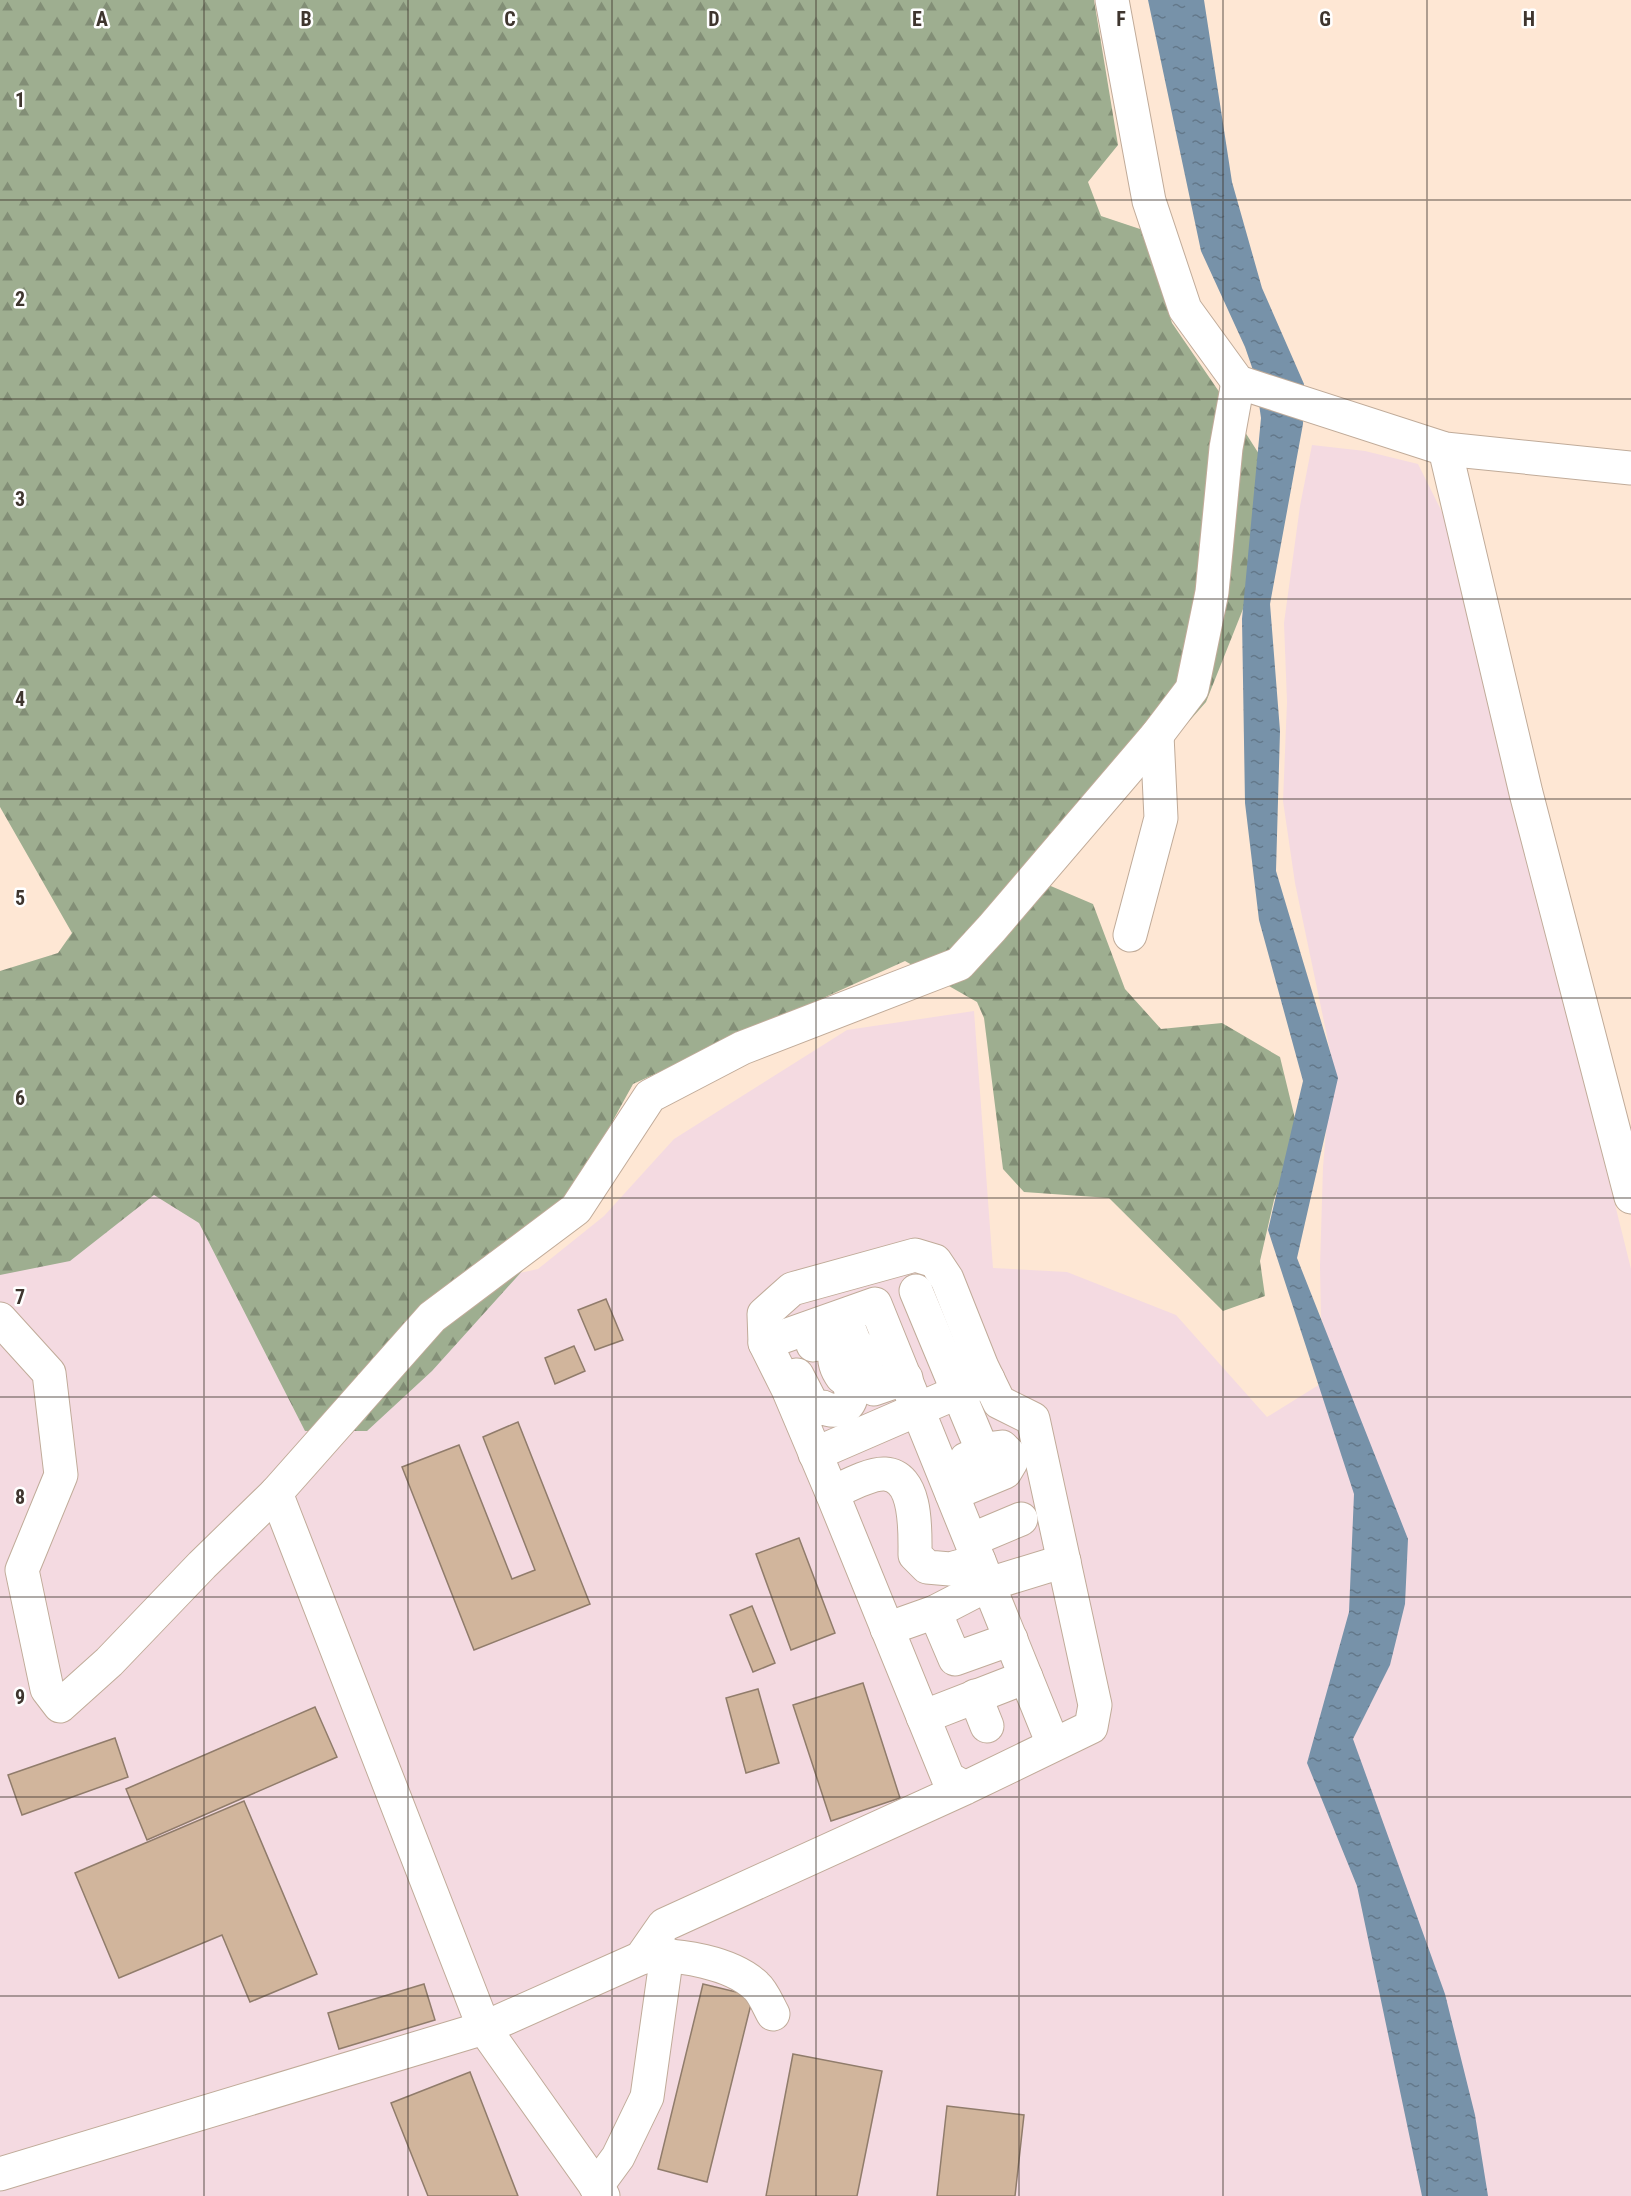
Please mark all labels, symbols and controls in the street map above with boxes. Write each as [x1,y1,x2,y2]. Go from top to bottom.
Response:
text: A [96,7,108,31]
text: B [300,7,312,31]
text: C [504,7,516,31]
text: D [708,7,720,31]
text: E [912,7,922,31]
text: F [1116,7,1126,31]
text: G [1319,7,1331,31]
text: H [1523,7,1535,31]
text: 1 [15,88,25,112]
text: 2 [15,287,25,311]
text: 3 [15,487,25,511]
text: 4 [15,687,25,711]
text: 5 [15,886,25,910]
text: 6 [15,1086,25,1110]
text: 7 [15,1285,25,1309]
text: 8 [15,1485,25,1509]
text: 9 [15,1685,25,1709]

